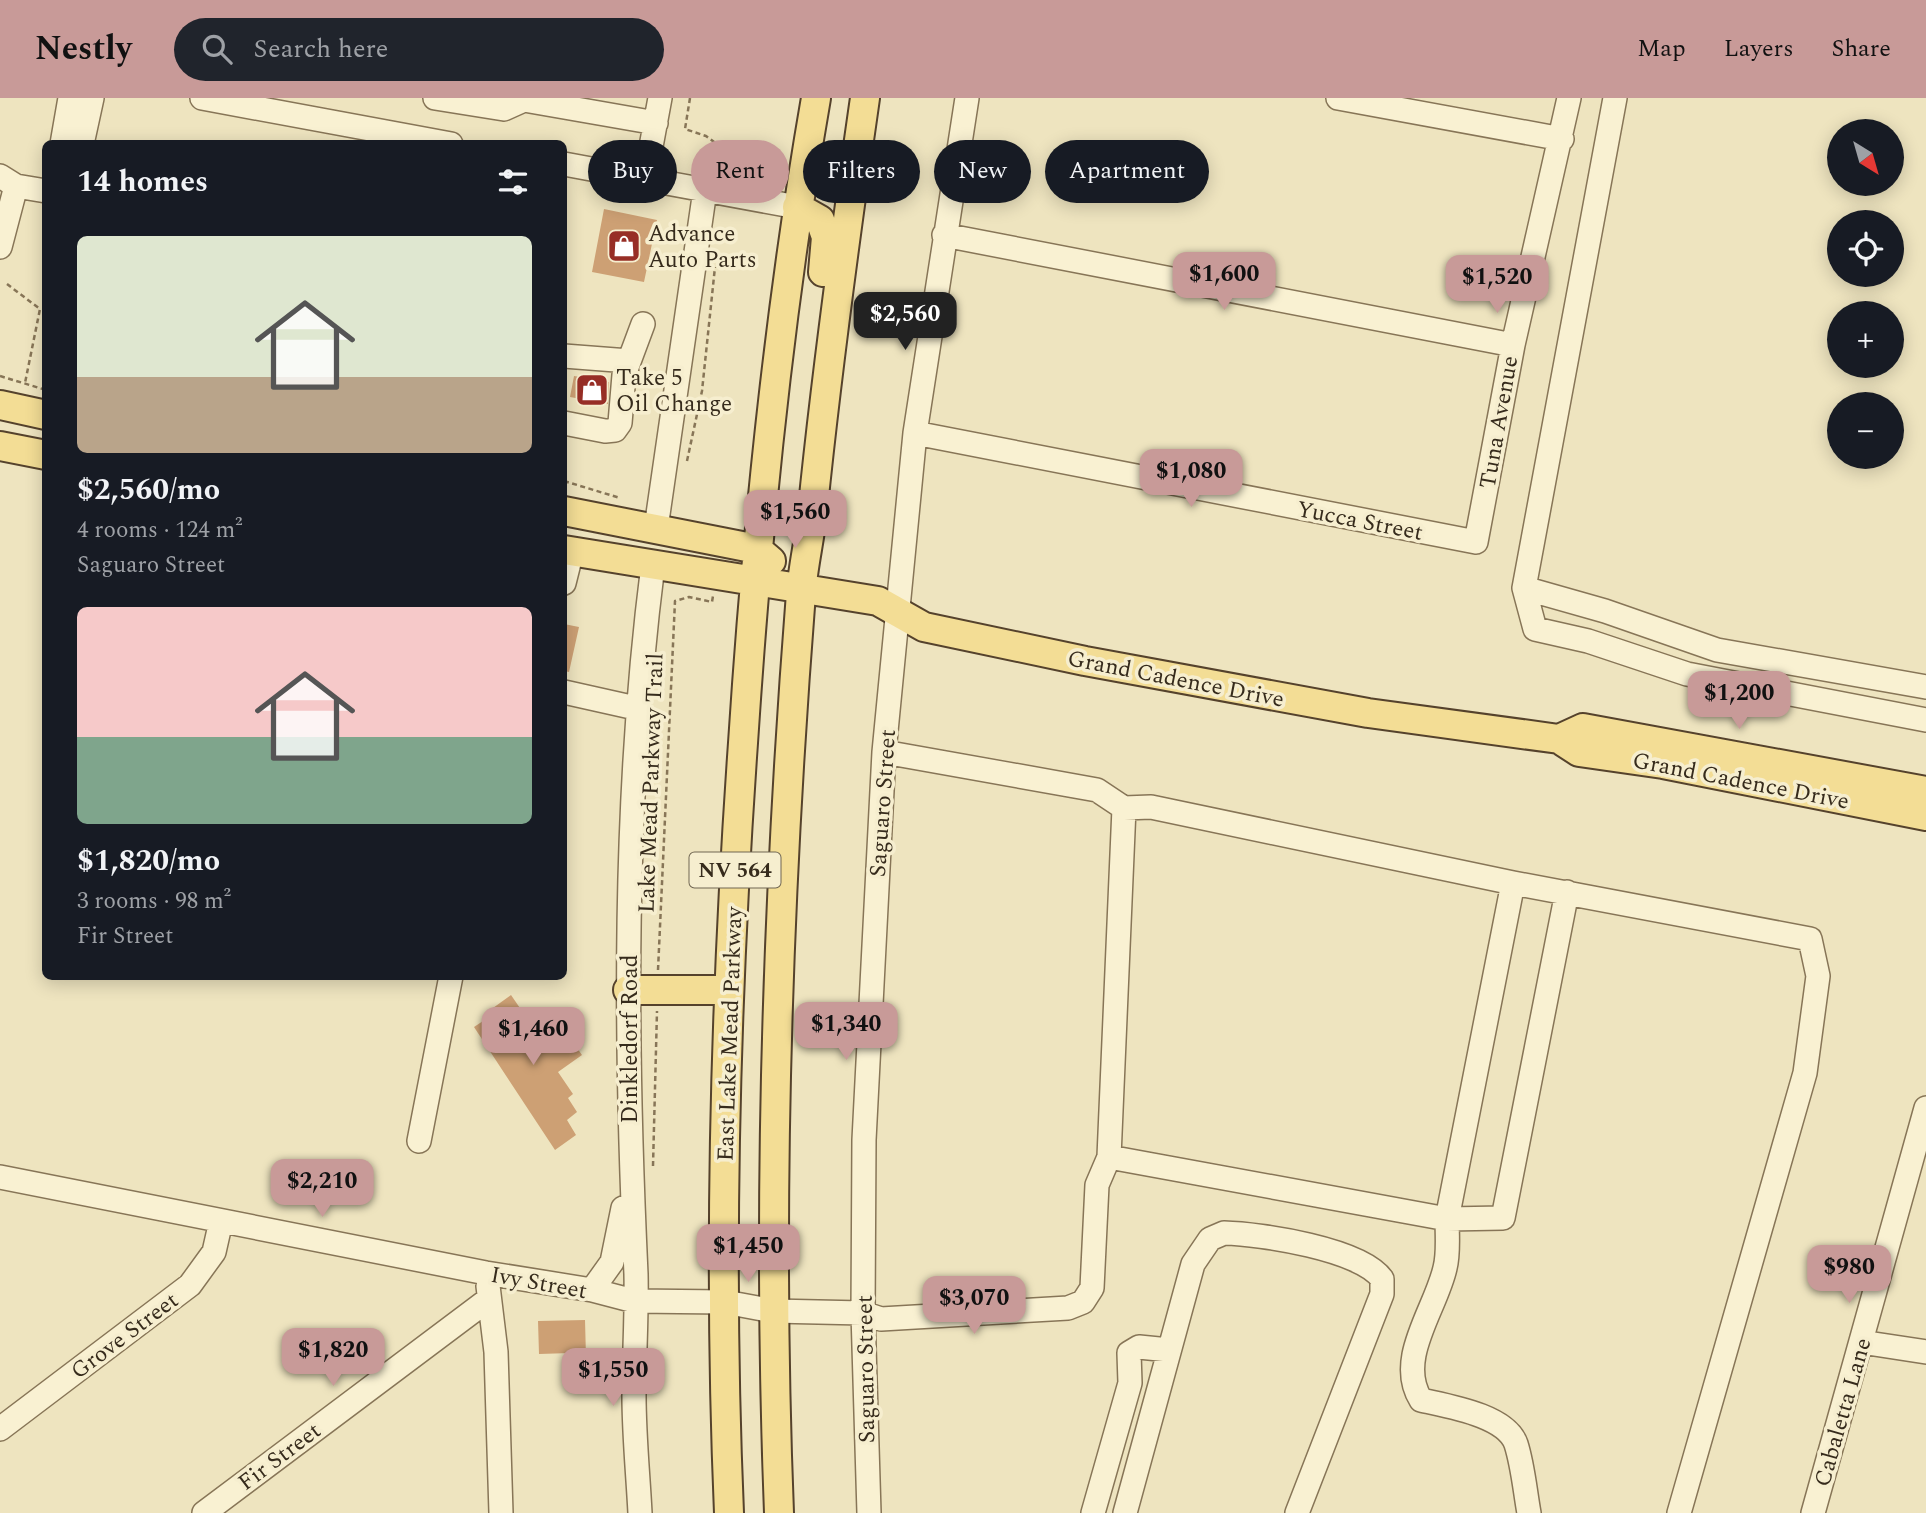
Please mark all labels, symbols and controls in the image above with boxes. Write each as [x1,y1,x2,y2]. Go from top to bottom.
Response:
search box [174,18,664,81]
text: Nestly [35,24,132,74]
text: Search here [254,29,388,69]
icon: search [198,30,236,68]
text: Map [1637,31,1686,67]
text: Layers [1724,31,1794,67]
text: Share [1832,31,1891,67]
north arrow [1827,119,1904,196]
map controls [1827,119,1904,469]
chip: Buy [588,140,677,203]
chip: Rent [691,140,789,203]
chip: Filters [803,140,920,203]
chip: New [934,140,1031,203]
chip: Apartment [1045,140,1209,203]
text: 14 homes [77,159,208,205]
icon: filters [494,163,532,201]
button: locate [1827,210,1904,287]
place label: Advance Auto Parts [648,217,757,278]
shop icon: Advance Auto Parts [605,227,643,265]
pin: $1,600 [1167,252,1281,312]
pin: $1,520 [1440,256,1554,315]
text: $1,600 [1189,257,1259,292]
text: $1,520 [1462,260,1532,295]
icon: home [242,282,368,408]
pin: $2,560 [848,292,962,352]
text: $2,560 [870,297,940,332]
button: + [1827,301,1904,378]
street label: Tuna Avenue [1471,353,1528,491]
place label: Take 5 Oil Change [616,361,732,422]
shop icon: Take 5 Oil Change [573,371,611,409]
button: − [1827,392,1904,469]
pin: $1,080 [1134,450,1248,509]
text: $1,080 [1156,454,1226,489]
text: $2,560/mo [77,467,220,513]
pin: $1,560 [738,490,852,550]
street label: Yucca Street [1294,492,1426,551]
text: $1,560 [760,495,830,530]
text: 4 rooms · 124 m² [77,513,243,548]
text: Saguaro Street [77,548,225,583]
street label: Grand Cadence Drive [1064,641,1287,718]
street label: Lake Mead Parkway Trail [629,652,674,914]
icon: home [242,653,368,779]
pin: $1,200 [1682,672,1796,731]
text: $1,200 [1704,676,1774,711]
street label: Saguaro Street [861,728,906,878]
street label: Grand Cadence Drive [1629,743,1852,820]
text: $1,820/mo [77,838,220,884]
road number: NV 564 [690,852,780,888]
text: 3 rooms · 98 m² [77,884,231,919]
street label: East Lake Mead Parkway [709,905,752,1162]
text: Fir Street [77,919,173,954]
street label: Dinkledorf Road [613,954,648,1124]
pin: $1,340 [789,1002,903,1062]
pin: $1,460 [476,1007,590,1067]
text: $1,340 [811,1007,881,1042]
text: $1,460 [498,1012,568,1047]
pin: $2,210 [265,1160,379,1219]
text: $2,210 [287,1164,357,1199]
pin: $1,450 [691,1224,805,1284]
text: $1,450 [713,1229,783,1264]
pin: $980 [1808,1246,1890,1305]
text: $980 [1823,1250,1875,1285]
street label: Ivy Street [488,1258,590,1309]
pin: $3,070 [917,1276,1031,1336]
text: $3,070 [939,1281,1009,1316]
street label: Grove Street [63,1284,186,1389]
street label: Saguaro Street [848,1295,885,1443]
pin: $1,820 [276,1328,390,1388]
text: $1,820 [298,1333,368,1368]
street label: Cabaletta Lane [1805,1334,1881,1491]
pin: $1,550 [556,1348,670,1408]
text: $1,550 [578,1353,648,1388]
street label: Fir Street [231,1414,329,1500]

